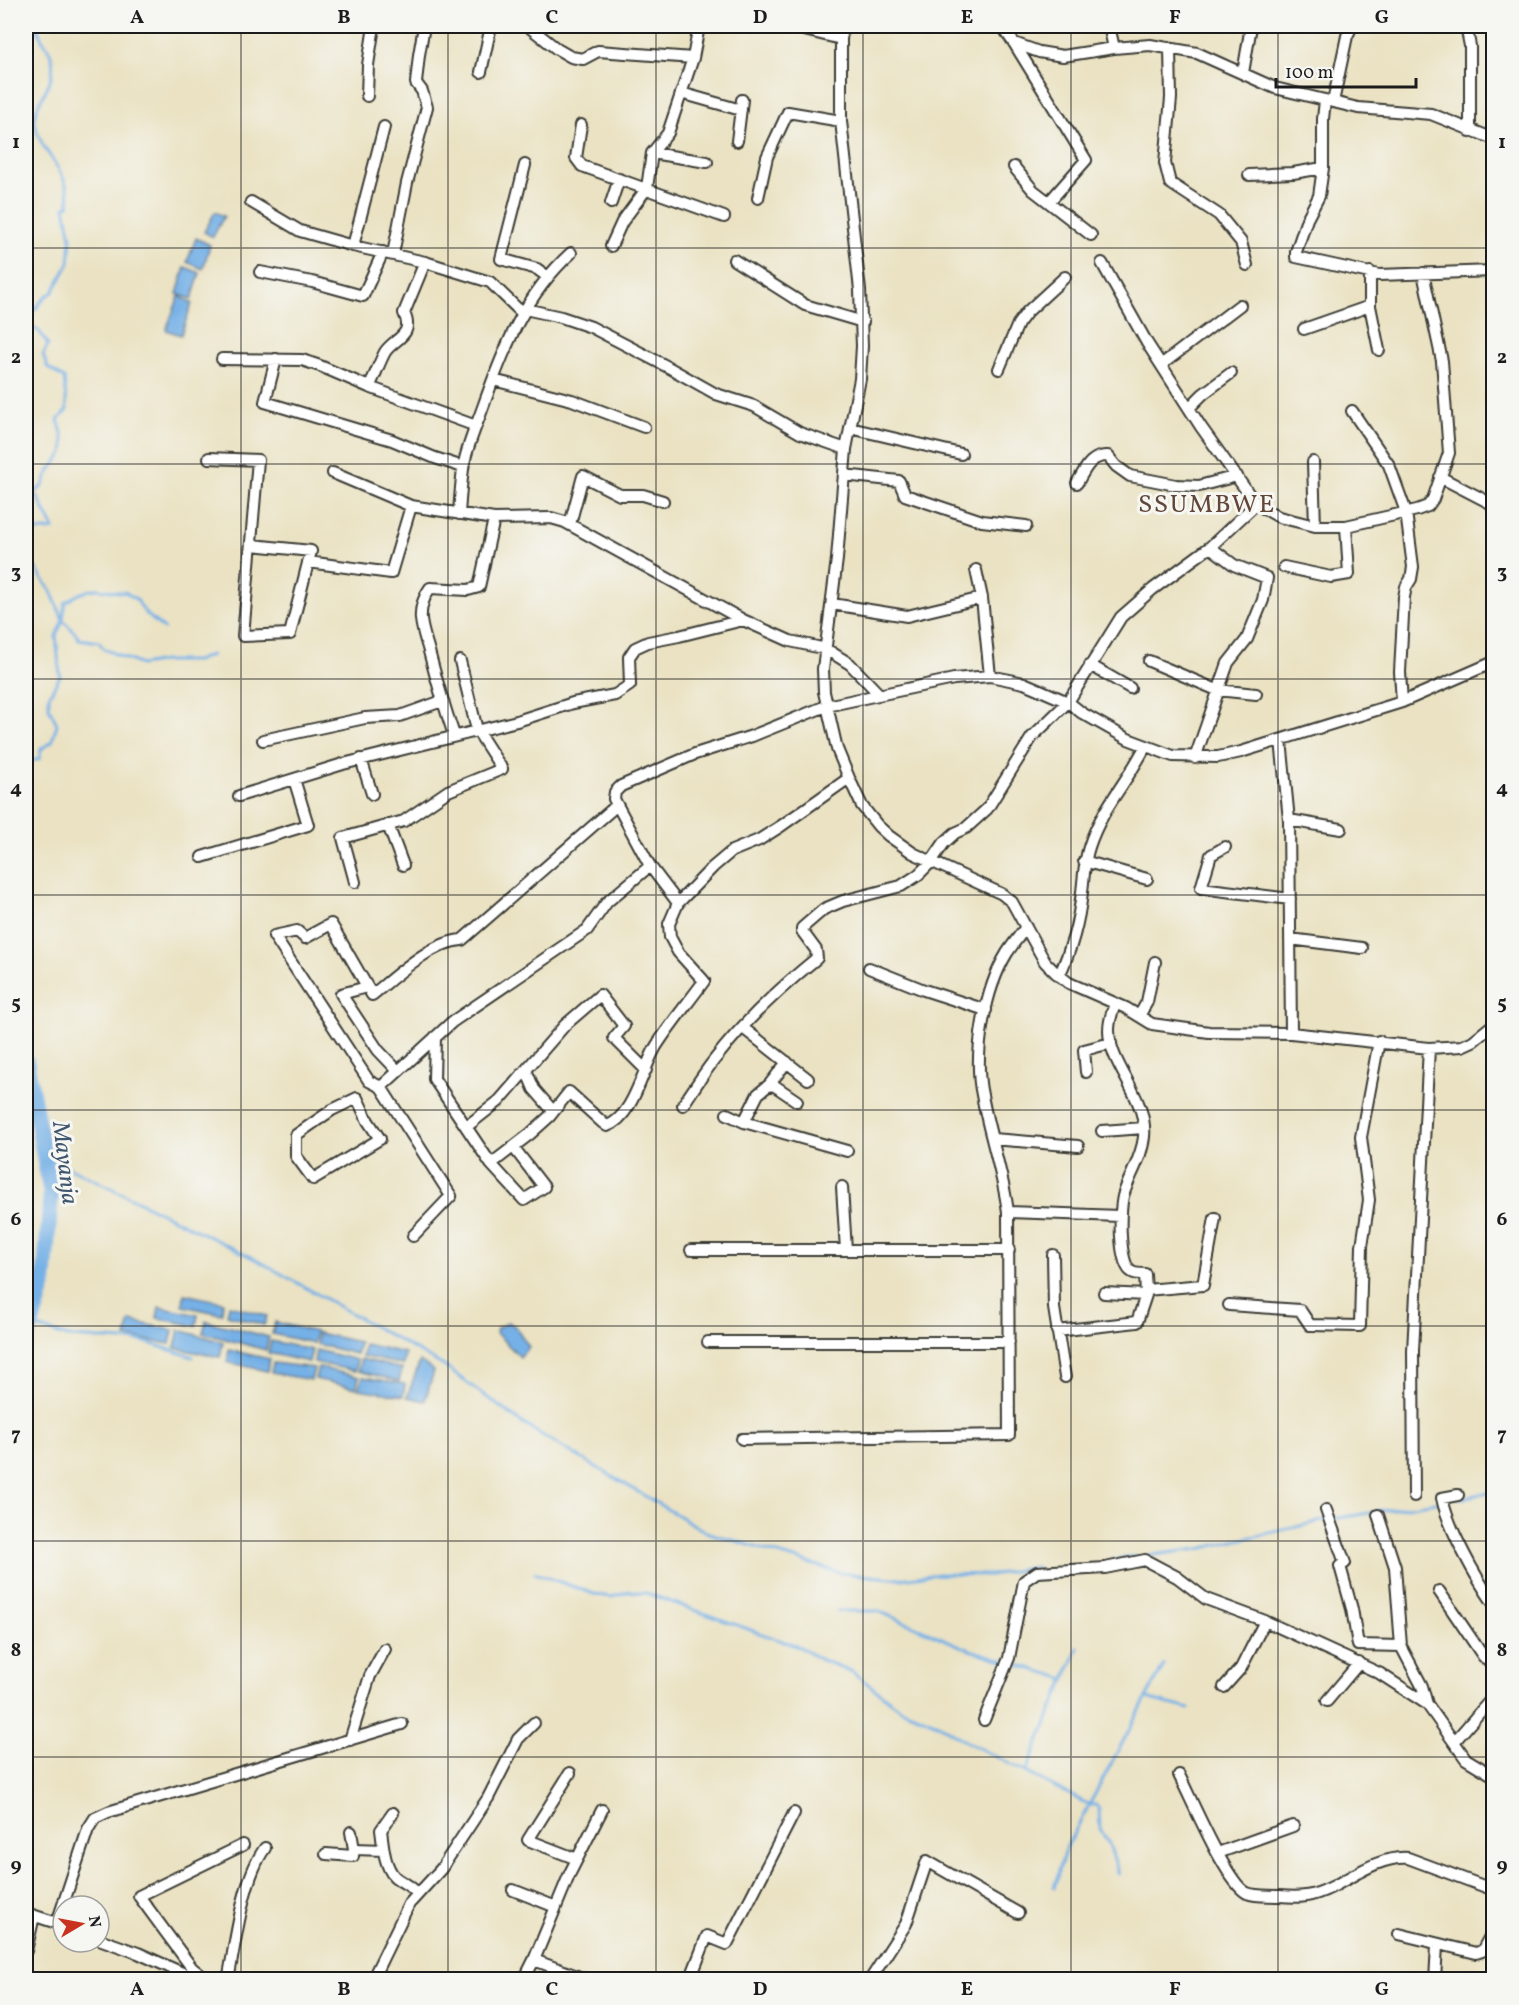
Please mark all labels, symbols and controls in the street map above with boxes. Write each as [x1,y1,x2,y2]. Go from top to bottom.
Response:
text: A [130,4,144,32]
text: B [337,4,351,32]
text: C [546,4,559,32]
text: D [753,4,767,32]
text: E [961,4,973,32]
text: F [1169,4,1181,32]
text: G [1375,4,1389,32]
scale bar [1276,51,1416,89]
text: 100 m [1285,61,1334,86]
text: 1 [12,129,20,157]
text: 1 [1498,129,1506,157]
text: 2 [11,344,21,372]
text: 2 [1497,344,1507,372]
district label: SSUMBWE [1138,487,1276,523]
text: 3 [11,559,21,587]
text: 3 [1497,559,1507,587]
text: 4 [10,775,22,803]
text: 4 [1496,775,1508,803]
text: 5 [11,990,21,1018]
text: 5 [1497,990,1507,1018]
water label: Mayanja [42,1119,86,1207]
text: 6 [11,1206,22,1234]
text: 6 [1497,1206,1508,1234]
text: 7 [11,1421,21,1449]
text: 7 [1497,1421,1507,1449]
text: 8 [11,1637,21,1665]
text: 8 [1497,1637,1507,1665]
text: 9 [10,1852,22,1880]
text: 9 [1496,1852,1508,1880]
north arrow [51,1894,111,1954]
text: N [82,1914,106,1930]
text: A [130,1976,144,2004]
text: B [337,1976,351,2004]
text: C [546,1976,559,2004]
text: D [753,1976,767,2004]
text: E [961,1976,973,2004]
text: F [1169,1976,1181,2004]
text: G [1375,1976,1389,2004]

